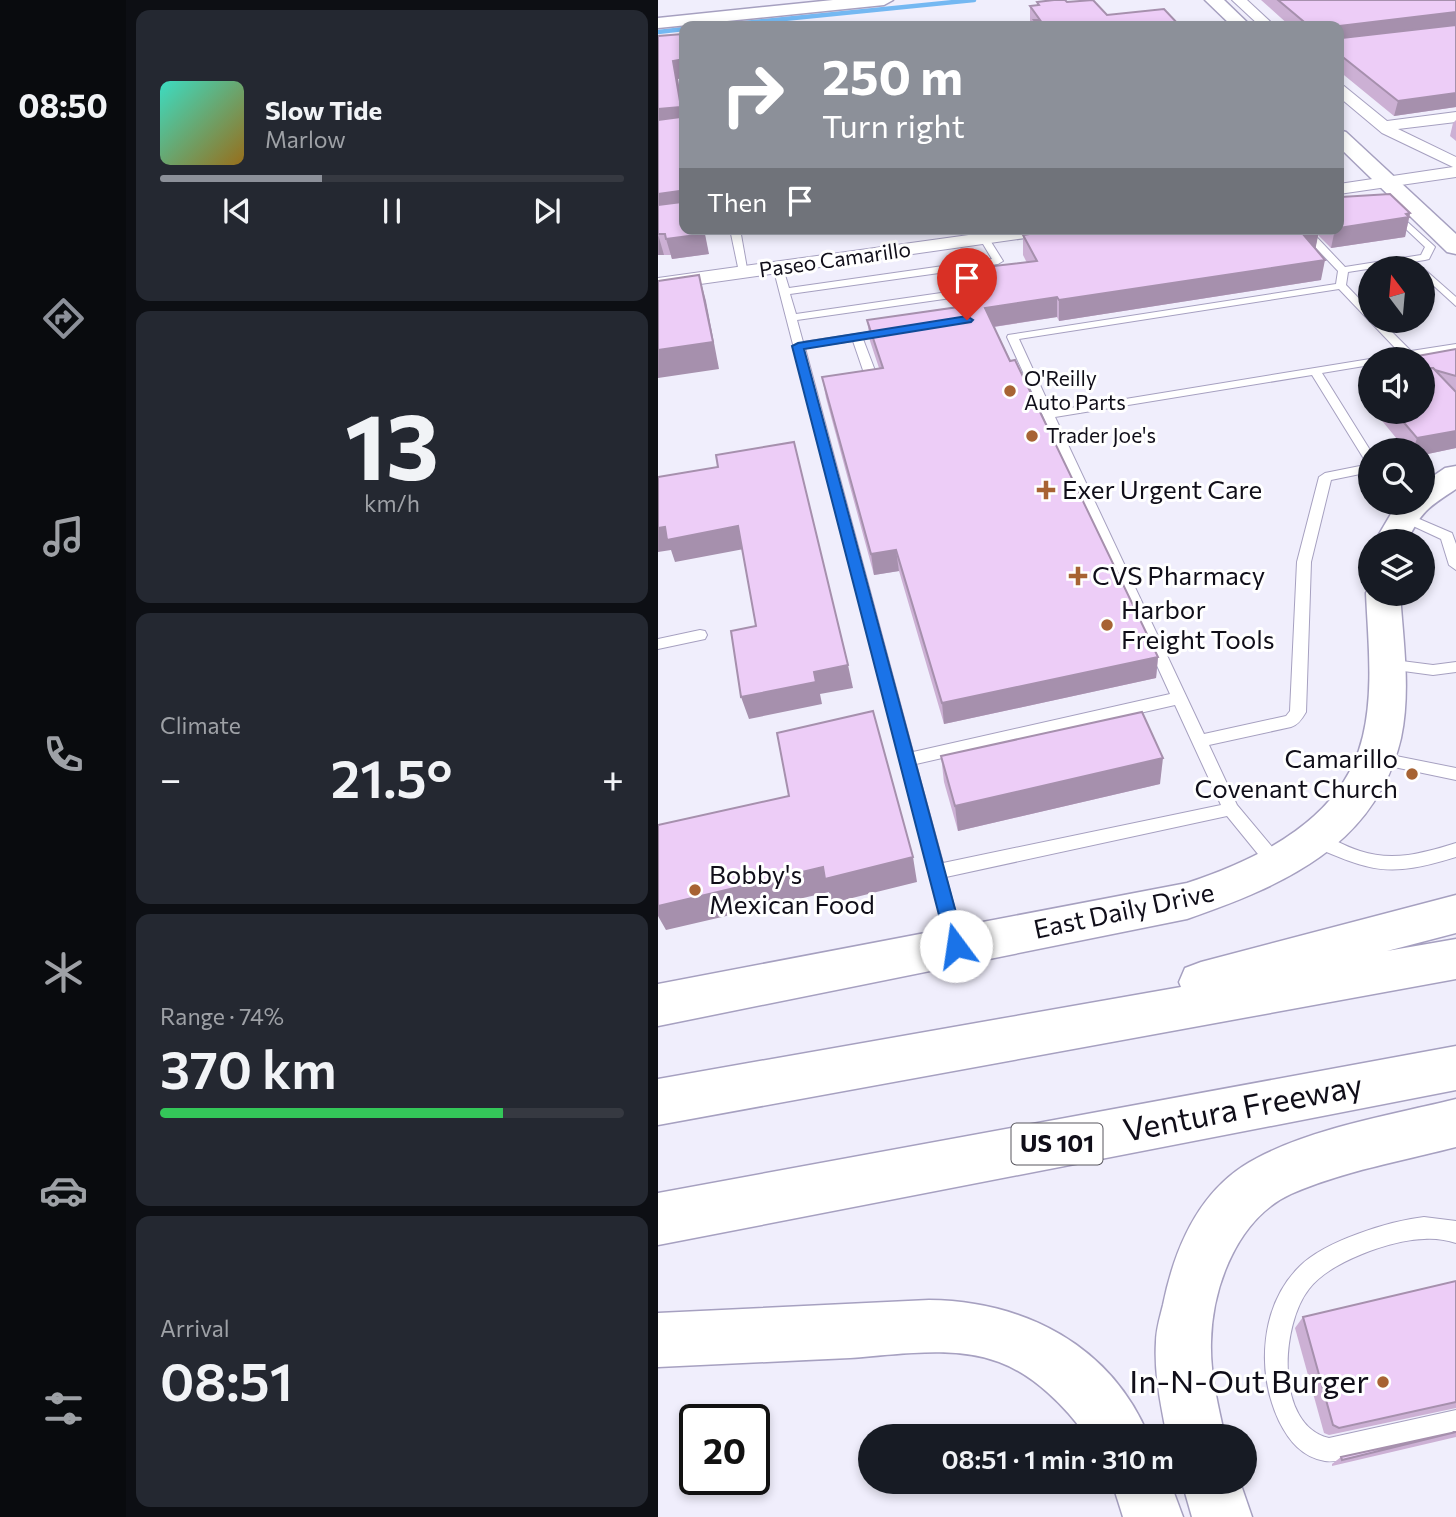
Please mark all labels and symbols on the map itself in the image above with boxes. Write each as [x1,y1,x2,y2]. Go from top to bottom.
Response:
street label: Paseo Camarillo [757,235,912,282]
pin [937,248,997,320]
north arrow [1358,256,1435,332]
place label: O'Reilly Auto Parts [1024,365,1126,414]
marker: O'Reilly Auto Parts [1002,383,1018,399]
place label: Trader Joe's [1046,422,1156,447]
marker: Trader Joe's [1024,428,1040,444]
place label: Exer Urgent Care [1062,473,1262,504]
marker: Exer Urgent Care [1036,480,1056,500]
place label: CVS Pharmacy [1092,559,1265,590]
marker: CVS Pharmacy [1070,568,1086,584]
place label: Harbor Freight Tools [1121,593,1275,654]
marker: Harbor Freight Tools [1099,617,1115,633]
place label: Camarillo Covenant Church [1195,742,1398,803]
marker: Camarillo Covenant Church [1404,766,1420,782]
place label: Bobby's Mexican Food [709,858,875,919]
street label: East Daily Drive [1031,875,1217,944]
marker: Bobby's Mexican Food [687,882,703,898]
position arrow [919,909,993,983]
street label: Ventura Freeway [1120,1063,1366,1149]
road number: US 101 [1012,1124,1102,1164]
place label: In-N-Out Burger [1129,1360,1369,1400]
marker: In-N-Out Burger [1375,1374,1391,1390]
speed limit sign: 20 [679,1404,770,1495]

